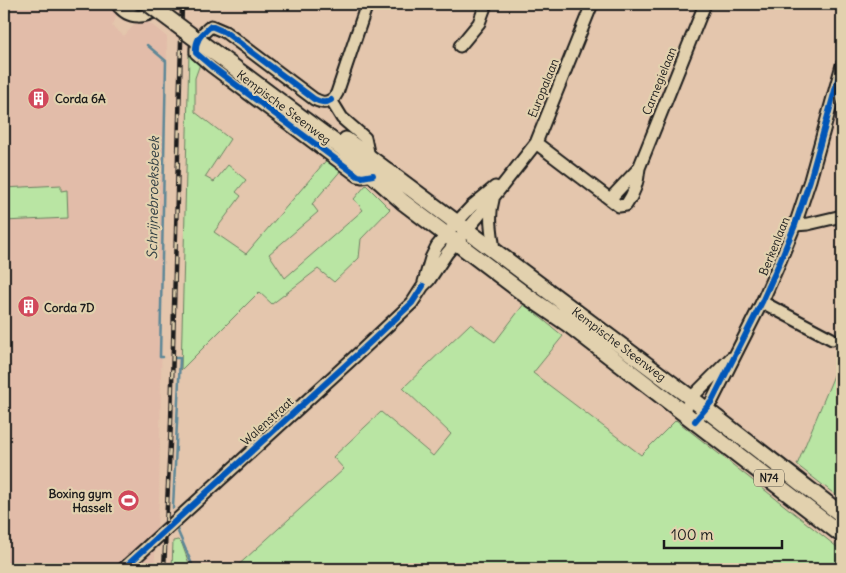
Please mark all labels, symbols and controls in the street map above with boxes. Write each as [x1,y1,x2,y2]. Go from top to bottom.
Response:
street label: Carnegielaan [639,45,679,117]
street label: Europalaan [524,56,562,120]
street label: Kempische Steenweg [234,67,334,147]
building icon: Corda 6A [27,86,51,110]
place label: Corda 6A [55,91,106,106]
water label: Schrijnebroeksbeek [143,136,163,260]
street label: Berkenlaan [755,214,793,278]
building icon: Corda 7D [16,295,40,319]
place label: Corda 7D [44,300,95,315]
street label: Kempische Steenweg [569,304,669,384]
street label: Walenstraat [238,394,296,448]
road number: N74 [754,469,784,486]
place label: Boxing gym Hasselt [48,486,113,515]
sports icon: Boxing gym Hasselt [116,488,140,512]
scale bar [664,518,781,550]
text: 100 m [671,525,713,544]

